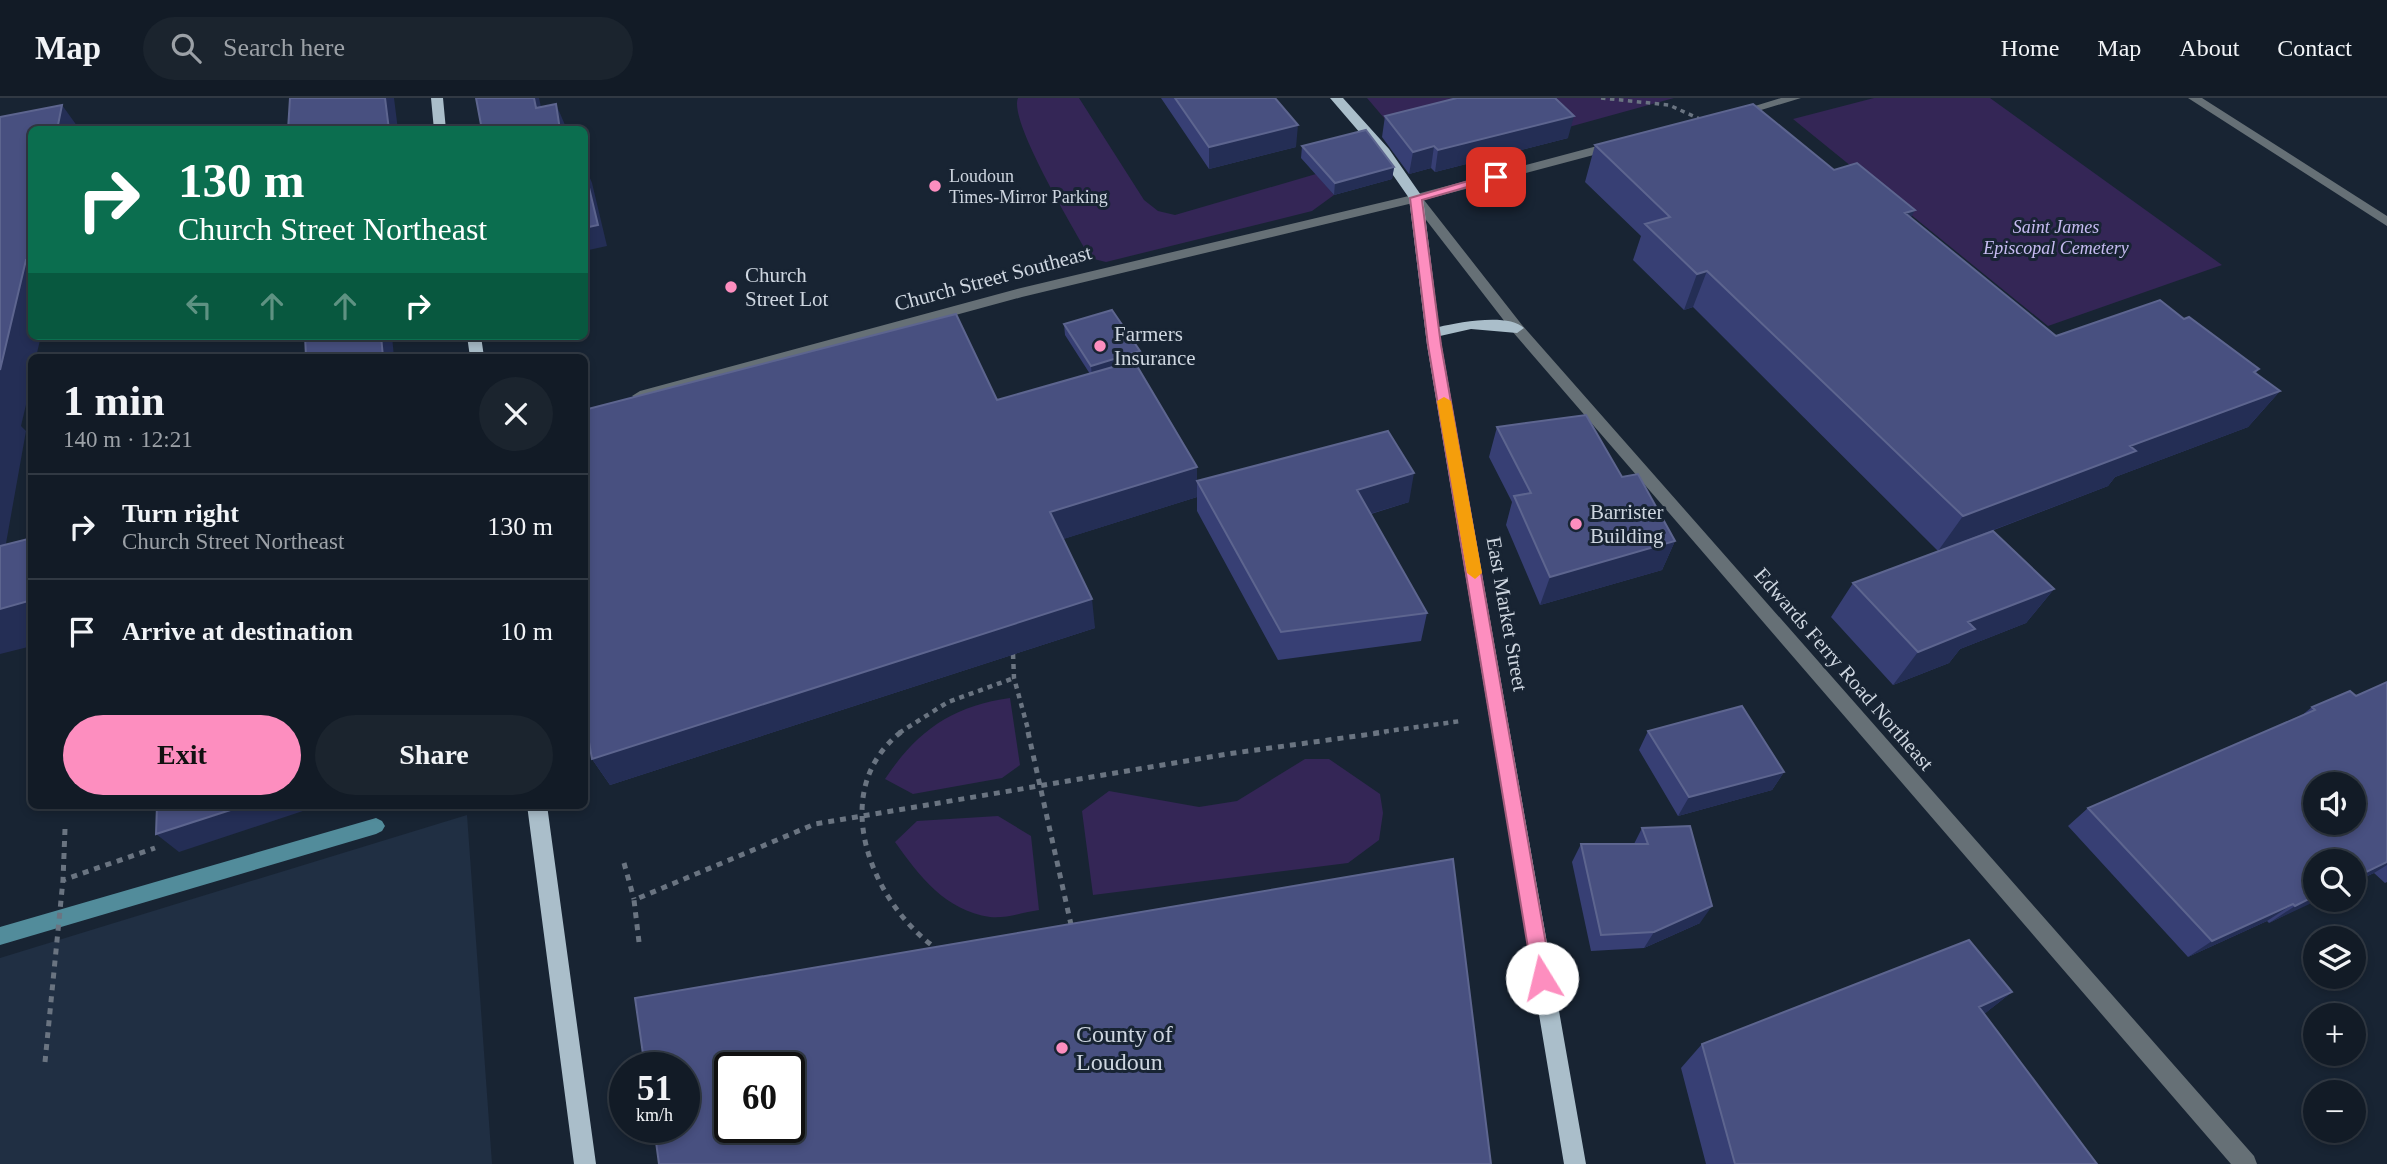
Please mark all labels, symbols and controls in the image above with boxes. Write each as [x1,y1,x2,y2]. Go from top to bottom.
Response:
search box [143,17,633,80]
icon: search [167,29,205,67]
text: Map [35,30,101,66]
text: Search here [223,33,345,62]
text: Home [2001,35,2059,61]
text: Map [2097,35,2141,61]
text: About [2179,35,2239,61]
text: Contact [2277,35,2352,61]
pin [1466,147,1526,207]
text: 130 m [178,153,305,208]
icon: right [63,154,154,245]
icon: arrive [1477,158,1515,196]
place label: Loudoun Times-Mirror Parking [949,166,1108,207]
marker: Loudoun Times-Mirror Parking [927,178,943,194]
text: Church Street Northeast [178,211,487,247]
park label: Saint James Episcopal Cemetery [1982,217,2129,258]
street label: Church Street Southeast [892,240,1094,316]
place label: Church Street Lot [745,263,829,311]
marker: Church Street Lot [723,279,739,295]
icon: left [180,287,218,325]
icon: ahead [253,287,291,325]
icon: ahead [326,287,364,325]
icon: right [399,287,437,325]
place label: Farmers Insurance [1114,322,1196,370]
marker: Farmers Insurance [1092,338,1108,354]
button: close [479,377,553,451]
text: 1 min [63,378,165,424]
text: 140 m · 12:21 [63,427,193,452]
text: Turn right [122,499,239,528]
place label: Barrister Building [1590,500,1664,548]
icon: right [63,508,101,546]
text: 130 m [487,512,553,541]
marker: Barrister Building [1568,516,1584,532]
text: Church Street Northeast [122,529,344,554]
street label: East Market Street [1482,535,1532,693]
street label: Edwards Ferry Road Northeast [1749,563,1939,775]
icon: arrive [63,613,101,651]
text: Arrive at destination [122,617,353,646]
text: 10 m [500,617,553,646]
button: Exit [63,715,301,795]
button: Share [315,715,553,795]
map controls [2303,772,2366,1143]
button: sound [2303,772,2366,835]
button: search [2303,849,2366,912]
button: layers [2303,926,2366,989]
position arrow [1505,941,1579,1015]
button: + [2303,1003,2366,1066]
place label: County of Loudoun [1076,1021,1173,1075]
marker: County of Loudoun [1054,1040,1070,1056]
speed limit sign: 60 [714,1052,805,1143]
text: 51 [637,1069,672,1108]
button: − [2303,1080,2366,1143]
text: km/h [636,1105,673,1125]

